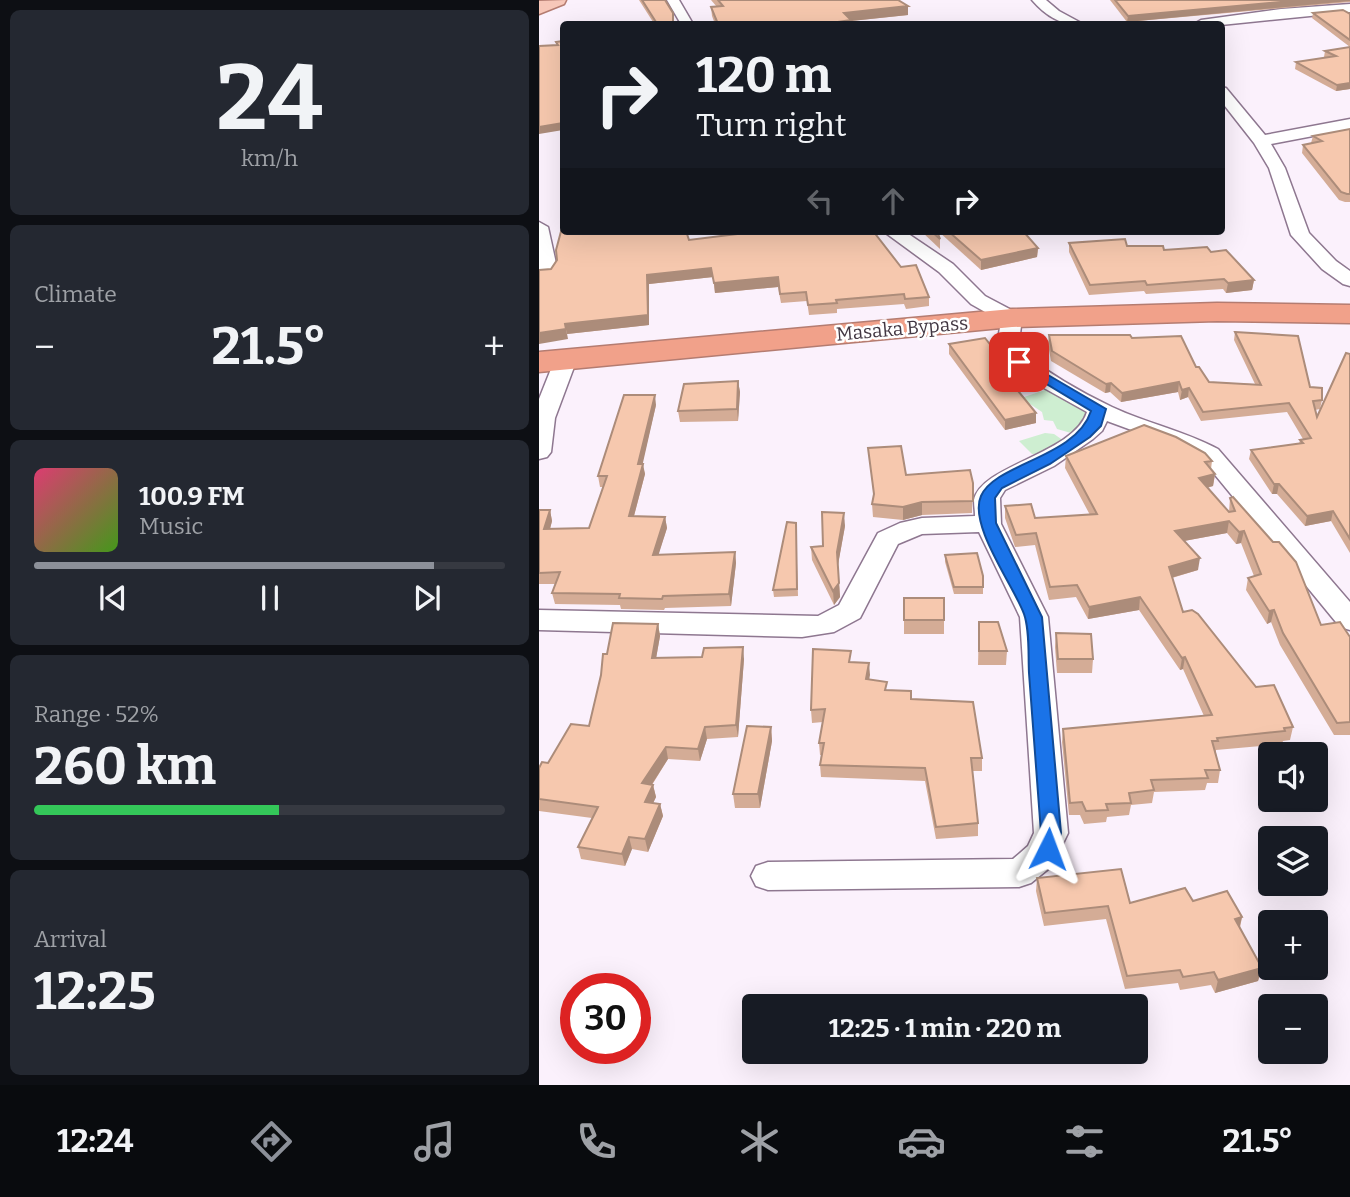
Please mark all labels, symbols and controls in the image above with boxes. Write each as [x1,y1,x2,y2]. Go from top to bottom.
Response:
text: 24 [216,44,323,153]
text: 120 m [696,46,831,105]
icon: right [581,49,672,140]
text: Turn right [696,106,847,144]
text: km/h [241,144,298,172]
icon: left [801,182,839,220]
icon: ahead [874,182,912,220]
icon: right [947,182,985,220]
text: Climate [34,280,117,308]
street label: Masaka Bypass [835,311,969,346]
text: 21.5° [212,315,327,378]
text: − [34,324,55,370]
text: + [483,324,505,370]
pin [989,332,1049,392]
icon: arrive [1000,343,1038,381]
text: 100.9 FM [139,481,244,512]
text: Music [139,512,203,540]
icon: previous [94,579,132,617]
icon: pause [251,579,289,617]
icon: next [408,579,446,617]
text: Range · 52% [34,700,159,728]
text: 260 km [34,735,216,798]
map controls [1258,742,1328,1064]
button: sound [1258,742,1328,812]
position arrow [1011,812,1085,886]
button: layers [1258,826,1328,896]
button: + [1258,910,1328,980]
text: Arrival [34,925,107,953]
text: 12:25 [34,960,156,1023]
speed limit sign: 30 [560,973,651,1064]
button: − [1258,994,1328,1064]
text: 12:25 · 1 min · 220 m [829,1013,1061,1044]
icon: directions [247,1117,296,1166]
icon: music [410,1117,459,1166]
icon: phone [572,1117,621,1166]
icon: climate [735,1117,784,1166]
icon: car [897,1117,946,1166]
icon: filters [1060,1117,1109,1166]
text: 12:24 [57,1122,134,1160]
text: 21.5° [1222,1122,1293,1160]

